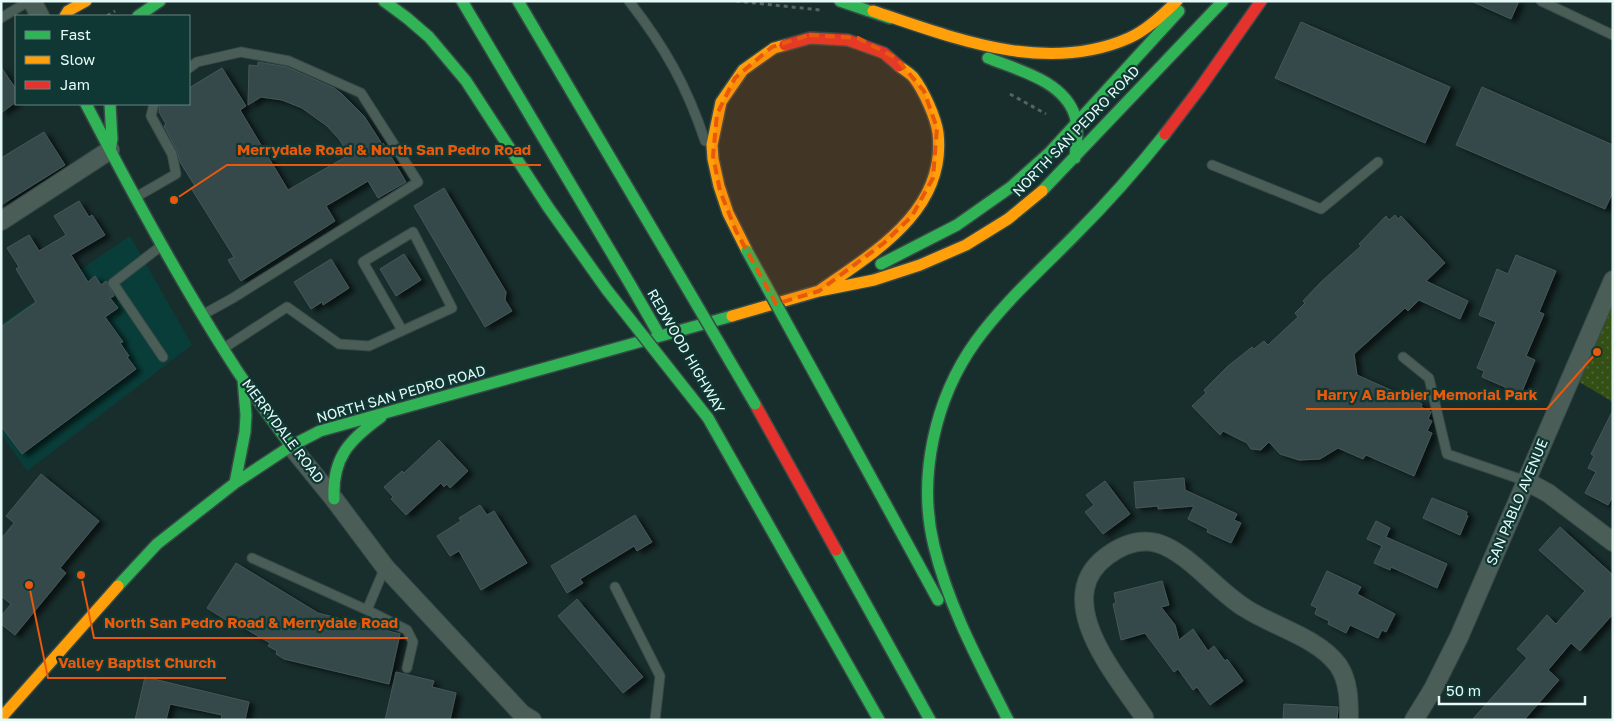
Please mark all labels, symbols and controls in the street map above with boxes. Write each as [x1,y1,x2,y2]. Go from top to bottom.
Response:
legend [15,15,190,105]
text: Fast [60,25,91,43]
text: Slow [60,50,95,68]
street label: NORTH SAN PEDRO ROAD [1009,62,1143,200]
text: Jam [60,75,90,93]
callout: Merrydale Road & North San Pedro Road [227,135,541,165]
text: Merrydale Road & North San Pedro Road [237,140,531,158]
street label: REDWOOD HIGHWAY [644,286,729,416]
street label: NORTH SAN PEDRO ROAD [314,361,487,426]
street label: MERRYDALE ROAD [239,375,328,486]
callout: Harry A Barbier Memorial Park [1306,379,1547,409]
text: Harry A Barbier Memorial Park [1316,385,1538,403]
street label: SAN PABLO AVENUE [1482,436,1551,568]
callout: North San Pedro Road & Merrydale Road [94,608,408,638]
text: North San Pedro Road & Merrydale Road [104,613,398,631]
callout: Valley Baptist Church [48,648,226,678]
text: Valley Baptist Church [58,653,216,671]
scale bar [1439,674,1585,706]
text: 50 m [1446,681,1481,699]

